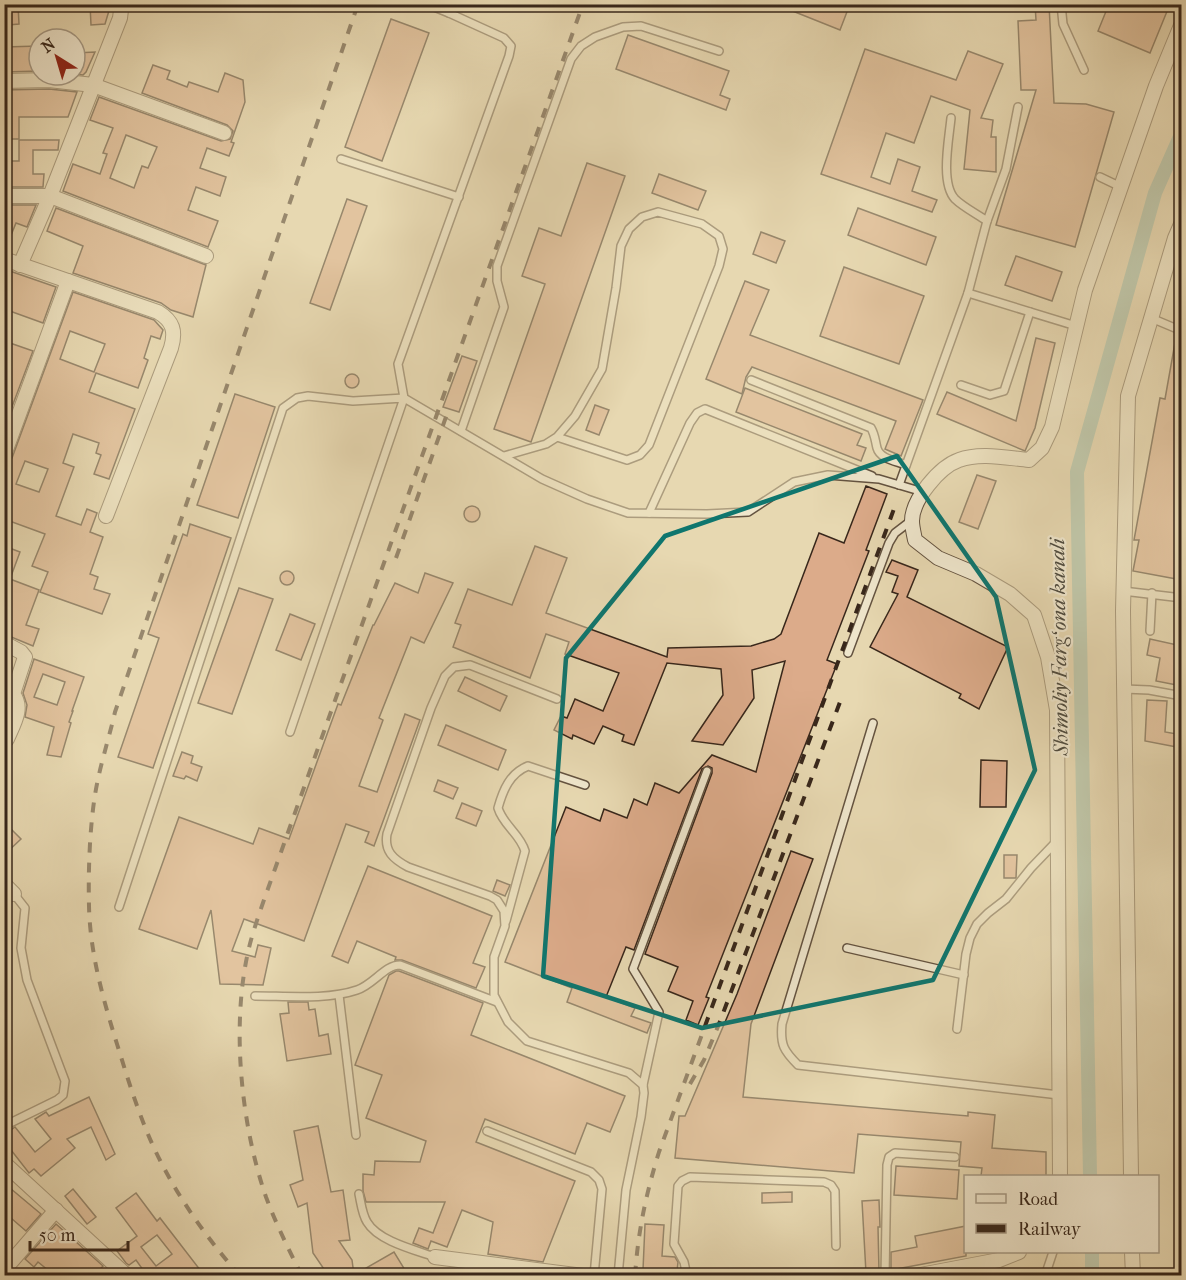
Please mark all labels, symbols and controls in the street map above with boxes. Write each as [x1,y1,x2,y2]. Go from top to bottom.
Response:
north arrow [27,27,87,87]
text: N [38,34,60,57]
water label: Shimoliy Fargʻona kanali [1045,536,1073,757]
legend [964,1175,1159,1253]
text: Road [1018,1189,1058,1210]
scale bar [30,1214,128,1252]
text: Railway [1018,1219,1082,1240]
text: 50 m [39,1225,76,1246]

